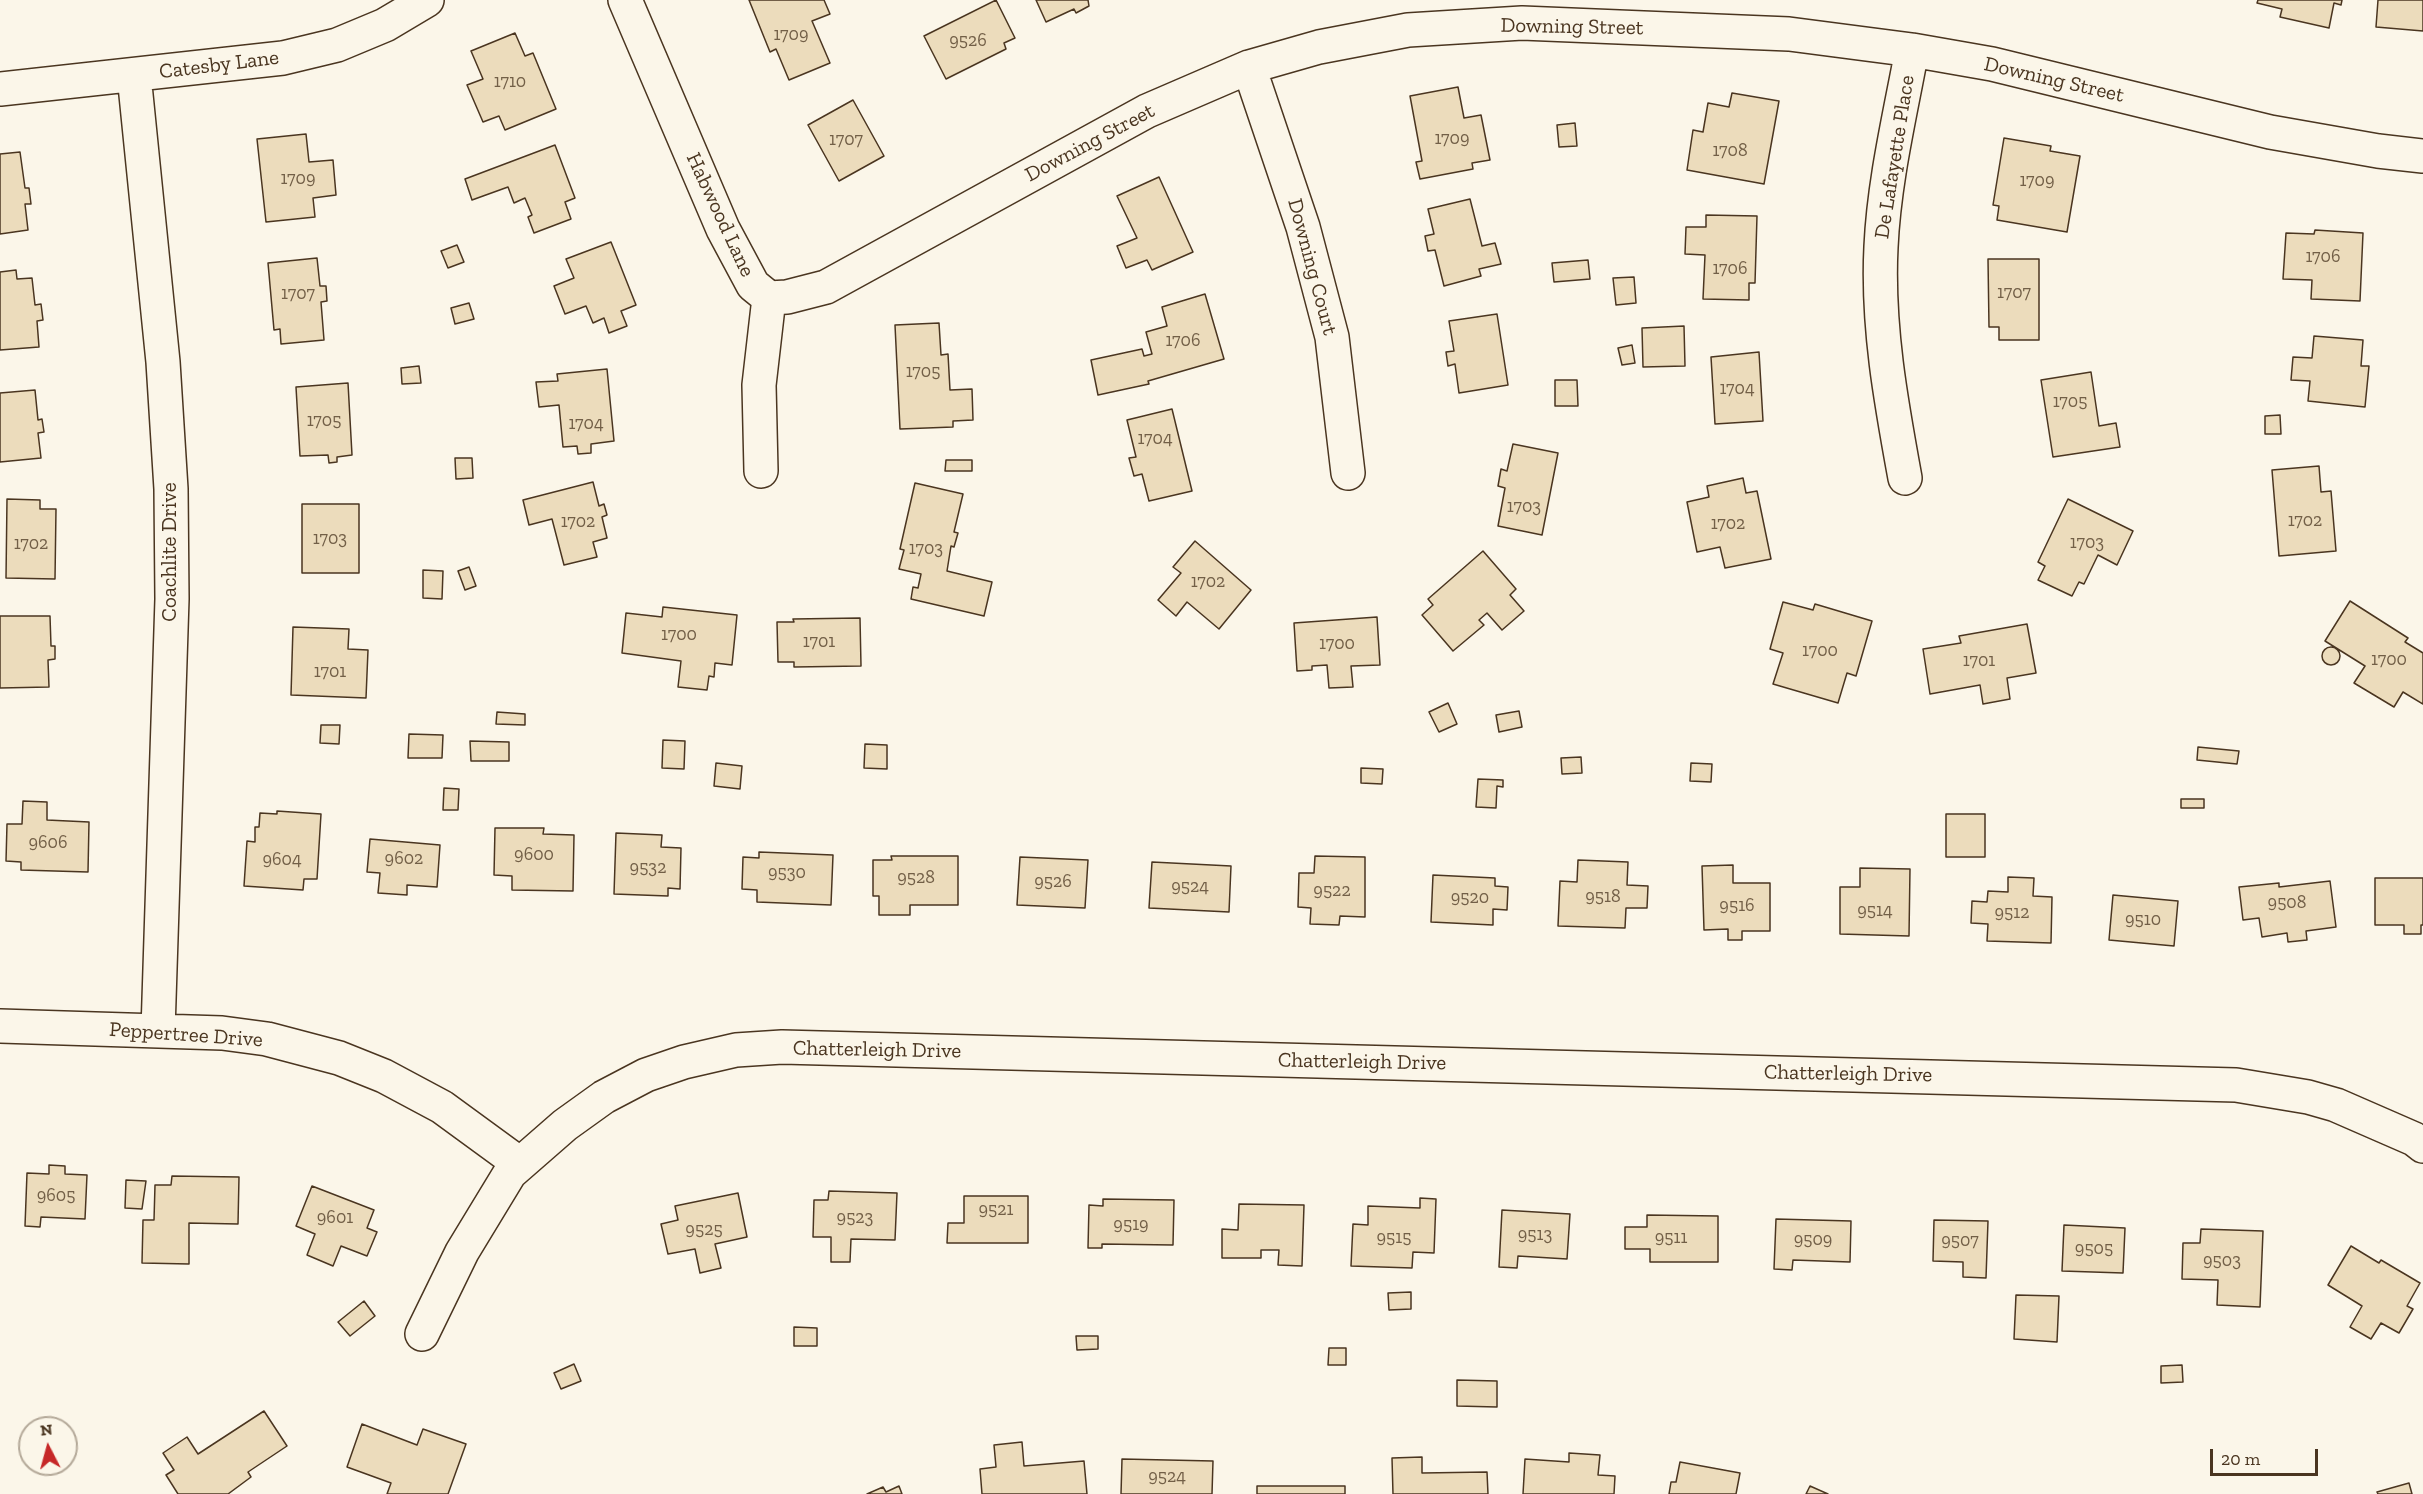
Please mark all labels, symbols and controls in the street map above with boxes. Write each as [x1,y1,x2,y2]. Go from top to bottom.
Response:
street label: Downing Street [1500,13,1644,41]
house number: 1709 [773,24,809,46]
house number: 9526 [949,30,987,52]
street label: Catesby Lane [158,45,280,85]
street label: Downing Street [1981,52,2127,108]
house number: 1710 [494,71,526,93]
street label: De Lafayette Place [1870,73,1920,241]
street label: Downing Street [1021,98,1159,188]
house number: 1709 [1434,128,1470,150]
house number: 1707 [829,129,863,151]
house number: 1708 [1712,140,1748,162]
street label: Habwood Lane [680,149,760,281]
house number: 1709 [280,168,316,190]
house number: 1709 [2019,170,2055,192]
street label: Downing Court [1282,196,1342,338]
house number: 1706 [2305,246,2341,268]
house number: 1706 [1712,258,1748,280]
house number: 1707 [1997,282,2031,304]
house number: 1707 [281,283,315,305]
house number: 1706 [1165,330,1201,352]
house number: 1705 [906,361,940,383]
house number: 1704 [1719,378,1755,400]
house number: 1705 [2053,391,2087,413]
house number: 1705 [307,410,341,432]
house number: 1704 [568,413,604,435]
house number: 1704 [1137,428,1173,450]
street label: Coachlite Drive [157,482,183,622]
house number: 1703 [1507,496,1541,518]
house number: 1702 [2288,510,2322,532]
house number: 1702 [561,511,595,533]
house number: 1702 [1711,513,1745,535]
house number: 1703 [313,528,347,550]
house number: 1703 [2070,532,2104,554]
house number: 1702 [14,533,48,555]
house number: 1703 [909,538,943,560]
house number: 1702 [1191,571,1225,593]
house number: 1700 [661,624,697,646]
house number: 1701 [803,631,835,653]
house number: 1700 [1319,633,1355,655]
house number: 1700 [1802,640,1838,662]
house number: 1700 [2371,649,2407,671]
house number: 1701 [1963,650,1995,672]
house number: 1701 [314,661,346,683]
house number: 9606 [28,832,68,854]
house number: 9600 [514,844,554,866]
house number: 9602 [385,848,423,870]
house number: 9604 [262,849,302,871]
house number: 9532 [630,857,666,879]
house number: 9530 [768,862,806,884]
house number: 9528 [897,867,935,889]
house number: 9526 [1034,871,1072,893]
house number: 9524 [1171,876,1209,898]
house number: 9522 [1313,880,1351,902]
house number: 9518 [1585,886,1621,908]
house number: 9520 [1451,887,1489,909]
house number: 9508 [2268,892,2306,914]
house number: 9516 [1719,895,1755,917]
house number: 9514 [1857,900,1893,922]
house number: 9512 [1995,902,2029,924]
house number: 9510 [2125,909,2161,931]
street label: Peppertree Drive [108,1017,264,1053]
street label: Chatterleigh Drive [793,1036,961,1064]
street label: Chatterleigh Drive [1278,1048,1446,1076]
street label: Chatterleigh Drive [1764,1060,1932,1088]
house number: 9605 [37,1185,75,1207]
house number: 9521 [979,1199,1013,1221]
house number: 9601 [317,1207,353,1229]
house number: 9523 [837,1207,873,1229]
house number: 9519 [1113,1214,1149,1236]
house number: 9525 [685,1219,723,1241]
house number: 9513 [1518,1224,1552,1246]
house number: 9515 [1377,1227,1411,1249]
house number: 9511 [1655,1227,1687,1249]
house number: 9509 [1794,1229,1832,1251]
house number: 9507 [1941,1230,1979,1252]
house number: 9505 [2075,1238,2113,1260]
house number: 9503 [2203,1250,2241,1272]
north arrow [18,1416,78,1476]
text: N [39,1420,53,1440]
scale bar [2213,1437,2321,1475]
text: 20 m [2221,1448,2260,1470]
house number: 9524 [1148,1466,1186,1488]

